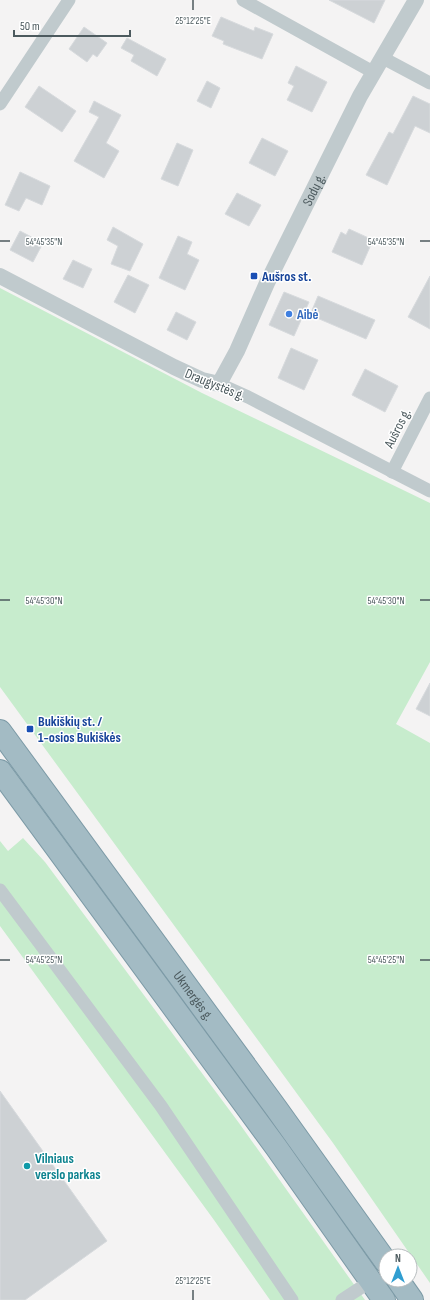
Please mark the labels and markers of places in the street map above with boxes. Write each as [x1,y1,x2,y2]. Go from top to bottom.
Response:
place label: Aušros st. [261,268,311,285]
marker: Aušros st. [249,271,259,281]
place label: Aibė [296,306,319,323]
marker: Aibė [284,309,294,319]
place label: Bukiškių st. / 1-osios Bukiškės [38,713,121,746]
marker: Bukiškių st. / 1-osios Bukiškės [25,724,35,734]
place label: Vilniaus verslo parkas [35,1150,101,1183]
marker: Vilniaus verslo parkas [22,1161,32,1171]

